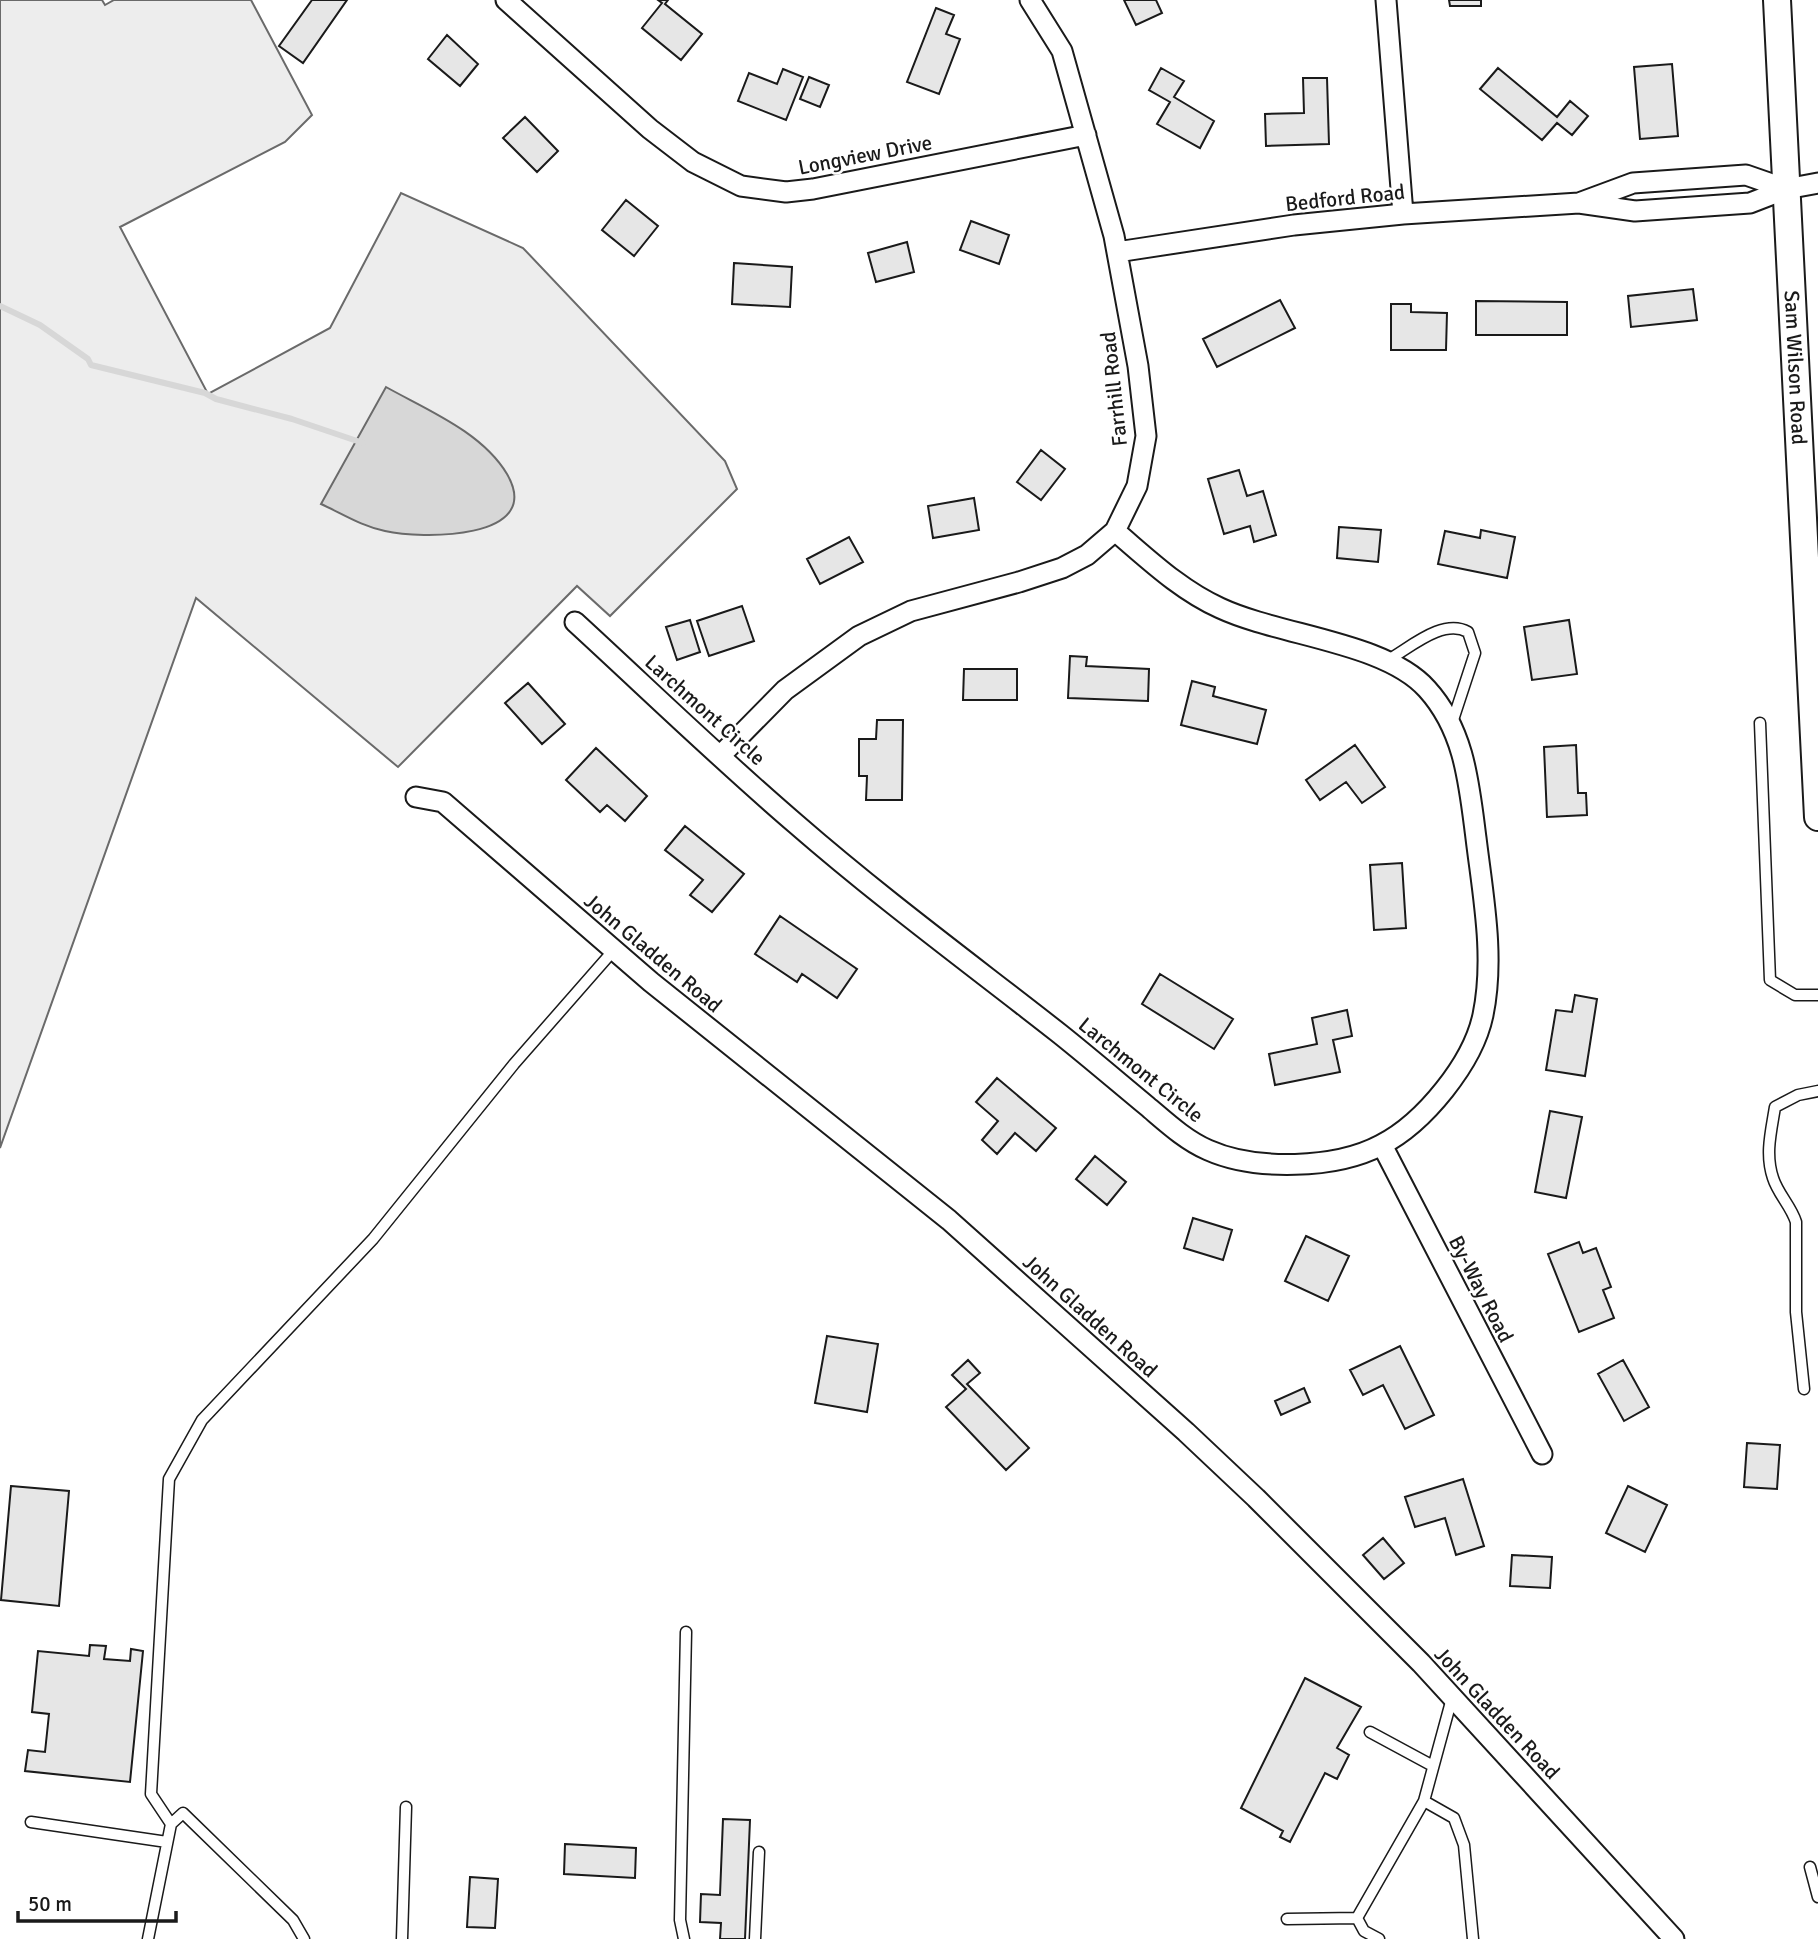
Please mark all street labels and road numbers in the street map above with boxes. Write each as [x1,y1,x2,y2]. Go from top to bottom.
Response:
street label: Longview Drive [796,129,934,181]
street label: Bedford Road [1284,179,1406,217]
street label: Sam Wilson Road [1779,290,1812,445]
street label: Farrhill Road [1095,330,1133,448]
street label: Larchmont Circle [639,649,771,771]
street label: John Gladden Road [579,888,727,1018]
street label: Larchmont Circle [1073,1012,1209,1128]
street label: By-Way Road [1443,1231,1519,1347]
street label: John Gladden Road [1017,1249,1163,1383]
street label: John Gladden Road [1429,1641,1565,1785]

